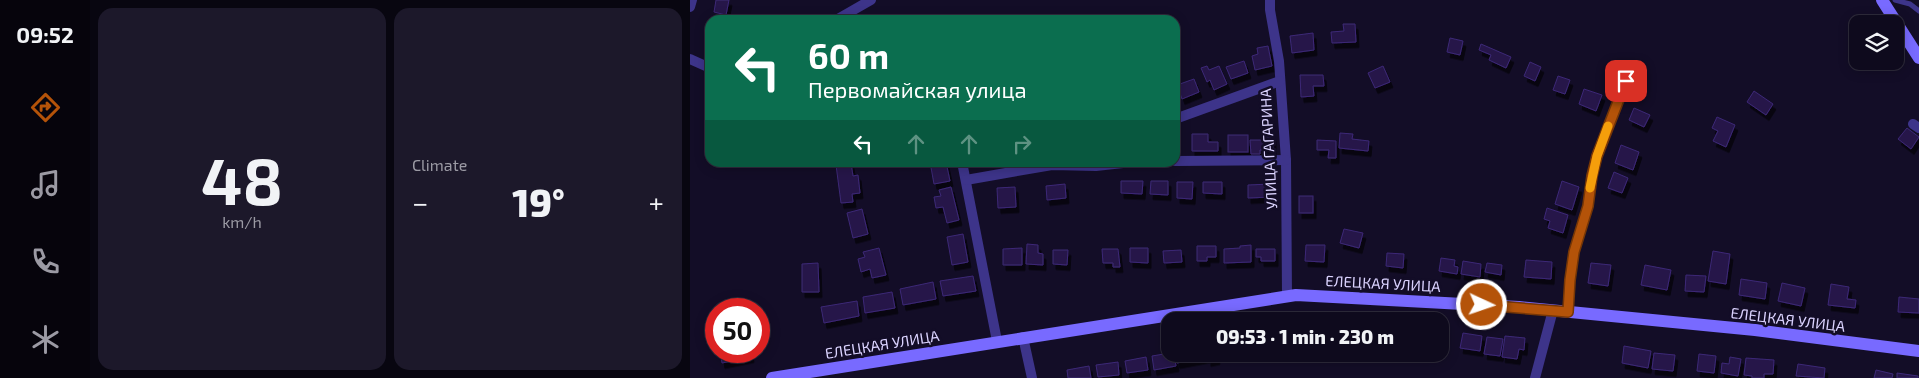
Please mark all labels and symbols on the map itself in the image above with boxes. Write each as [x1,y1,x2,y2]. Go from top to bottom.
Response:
pin [1605,60,1647,102]
street label: УЛИЦА ГАГАРИНА [1256,87,1280,210]
street label: ЕЛЕЦКАЯ УЛИЦА [1325,271,1442,295]
position arrow [1455,278,1507,330]
speed limit sign: 50 [705,298,770,363]
street label: ЕЛЕЦКАЯ УЛИЦА [1730,303,1847,335]
street label: ЕЛЕЦКАЯ УЛИЦА [824,326,941,362]

